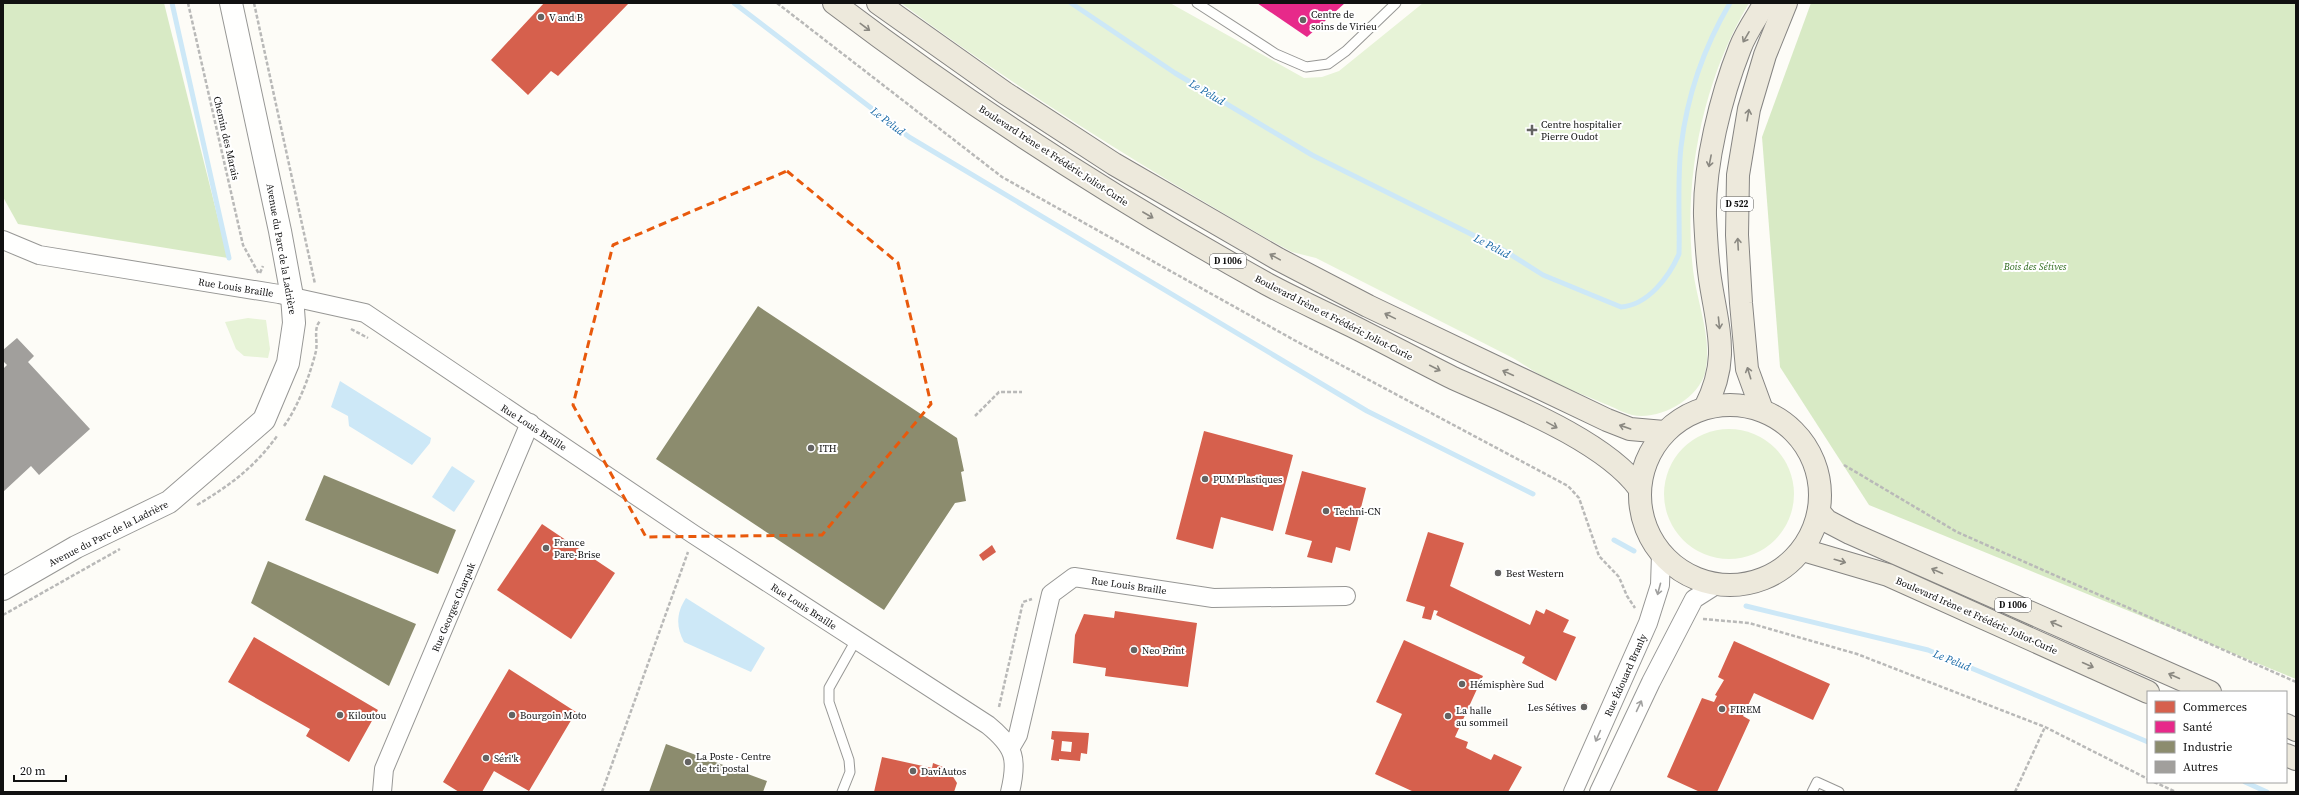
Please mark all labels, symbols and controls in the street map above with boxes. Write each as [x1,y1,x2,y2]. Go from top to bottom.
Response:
place label: Centre de soins de Virieu [1311,8,1377,33]
place label: V and B [549,11,583,24]
marker: V and B [536,12,546,22]
marker: Centre de soins de Virieu [1298,15,1308,25]
one-way arrow [859,22,870,31]
one-way arrow [1741,31,1749,43]
water label: Le Pelud [1185,75,1227,109]
street label: Chemin des Marais [211,95,242,181]
street label: Boulevard Irène et Frédéric Joliot-Curie [976,102,1131,209]
water label: Le Pelud [867,103,908,139]
one-way arrow [1745,109,1753,122]
place label: Centre hospitalier Pierre Oudot [1541,118,1622,143]
marker: Centre hospitalier Pierre Oudot [1526,124,1538,136]
one-way arrow [1706,154,1714,167]
street label: Avenue du Parc de la Ladrière [264,183,299,316]
road number: D 522 [1721,197,1753,211]
one-way arrow [1142,212,1154,220]
water label: Le Pelud [1470,230,1513,262]
one-way arrow [1734,238,1741,251]
one-way arrow [1269,252,1281,260]
road number: D 1006 [1210,254,1246,268]
park label: Bois des Sétives [2003,260,2067,273]
street label: Boulevard Irène et Frédéric Joliot-Curie [1253,272,1415,363]
street label: Rue Louis Braille [197,275,274,300]
one-way arrow [1385,312,1397,319]
one-way arrow [1715,316,1723,329]
one-way arrow [1429,365,1441,373]
one-way arrow [1745,367,1752,380]
one-way arrow [1502,369,1514,376]
street label: Rue Louis Braille [498,401,569,454]
one-way arrow [1546,422,1558,430]
one-way arrow [1619,423,1632,430]
place label: ITH [819,442,837,455]
marker: ITH [806,443,816,453]
place label: PUM Plastiques [1213,473,1282,486]
marker: PUM Plastiques [1200,474,1210,484]
street label: Avenue du Parc de la Ladrière [46,498,170,569]
place label: Techni-CN [1334,505,1381,518]
marker: Techni-CN [1321,506,1331,516]
place label: France Pare-Brise [554,536,600,561]
marker: France Pare-Brise [541,543,551,553]
one-way arrow [1833,558,1846,565]
street label: Rue Georges Charpak [429,560,478,654]
place label: Best Western [1506,567,1564,580]
one-way arrow [1931,567,1943,575]
marker: Best Western [1493,568,1503,578]
street label: Rue Louis Braille [1090,574,1167,597]
street label: Boulevard Irène et Frédéric Joliot-Curie [1894,574,2060,657]
street label: Rue Louis Braille [768,580,839,633]
one-way arrow [1655,583,1662,596]
road number: D 1006 [1995,598,2031,612]
one-way arrow [2050,620,2062,627]
street label: Rue Édouard Branly [1601,631,1650,719]
place label: Neo Print [1142,644,1185,657]
marker: Neo Print [1129,645,1139,655]
water label: Le Pelud [1930,646,1973,675]
one-way arrow [2082,662,2094,670]
one-way arrow [2169,672,2181,679]
place label: Hémisphère Sud [1470,678,1544,691]
marker: Hémisphère Sud [1457,679,1467,689]
legend [2147,691,2287,783]
text: Commerces [2183,699,2247,715]
one-way arrow [1636,700,1643,712]
place label: Les Sétives [1528,701,1576,714]
marker: Les Sétives [1579,702,1589,712]
place label: FIREM [1730,703,1761,716]
place label: La halle au sommeil [1456,704,1508,729]
marker: FIREM [1717,704,1727,714]
place label: Kiloutou [348,709,386,722]
place label: Bourgoin Moto [520,709,587,722]
marker: Kiloutou [335,710,345,720]
marker: Bourgoin Moto [507,710,517,720]
marker: La halle au sommeil [1443,711,1453,721]
text: Santé [2183,719,2212,735]
one-way arrow [1594,729,1602,741]
text: Industrie [2183,739,2232,755]
place label: La Poste - Centre de tri postal [696,750,771,775]
place label: Séri'k [494,752,519,765]
marker: Séri'k [481,753,491,763]
scale bar [14,757,66,783]
marker: La Poste - Centre de tri postal [683,757,693,767]
text: Autres [2183,759,2218,775]
text: 20 m [20,763,46,779]
place label: DaviAutos [921,765,966,778]
marker: DaviAutos [908,766,918,776]

